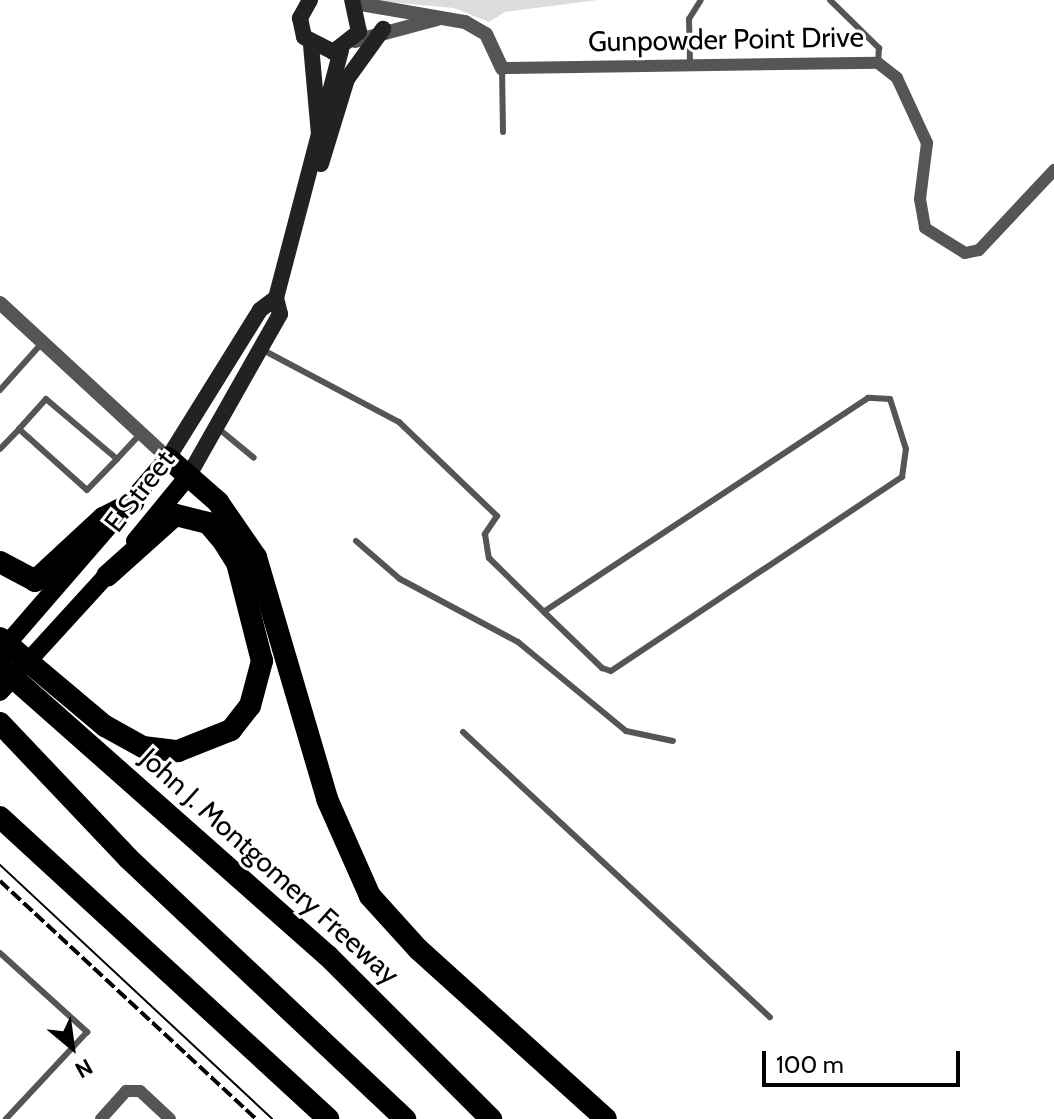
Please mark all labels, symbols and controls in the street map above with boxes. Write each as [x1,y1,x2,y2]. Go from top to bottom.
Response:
street label: Gunpowder Point Drive [588,20,864,58]
street label: E Street [97,444,181,538]
street label: John J. Montgomery Freeway [134,741,406,991]
north arrow [32,1007,112,1087]
scale bar [766,1035,964,1085]
text: 100 m [776,1050,844,1079]
text: N [71,1053,97,1084]

